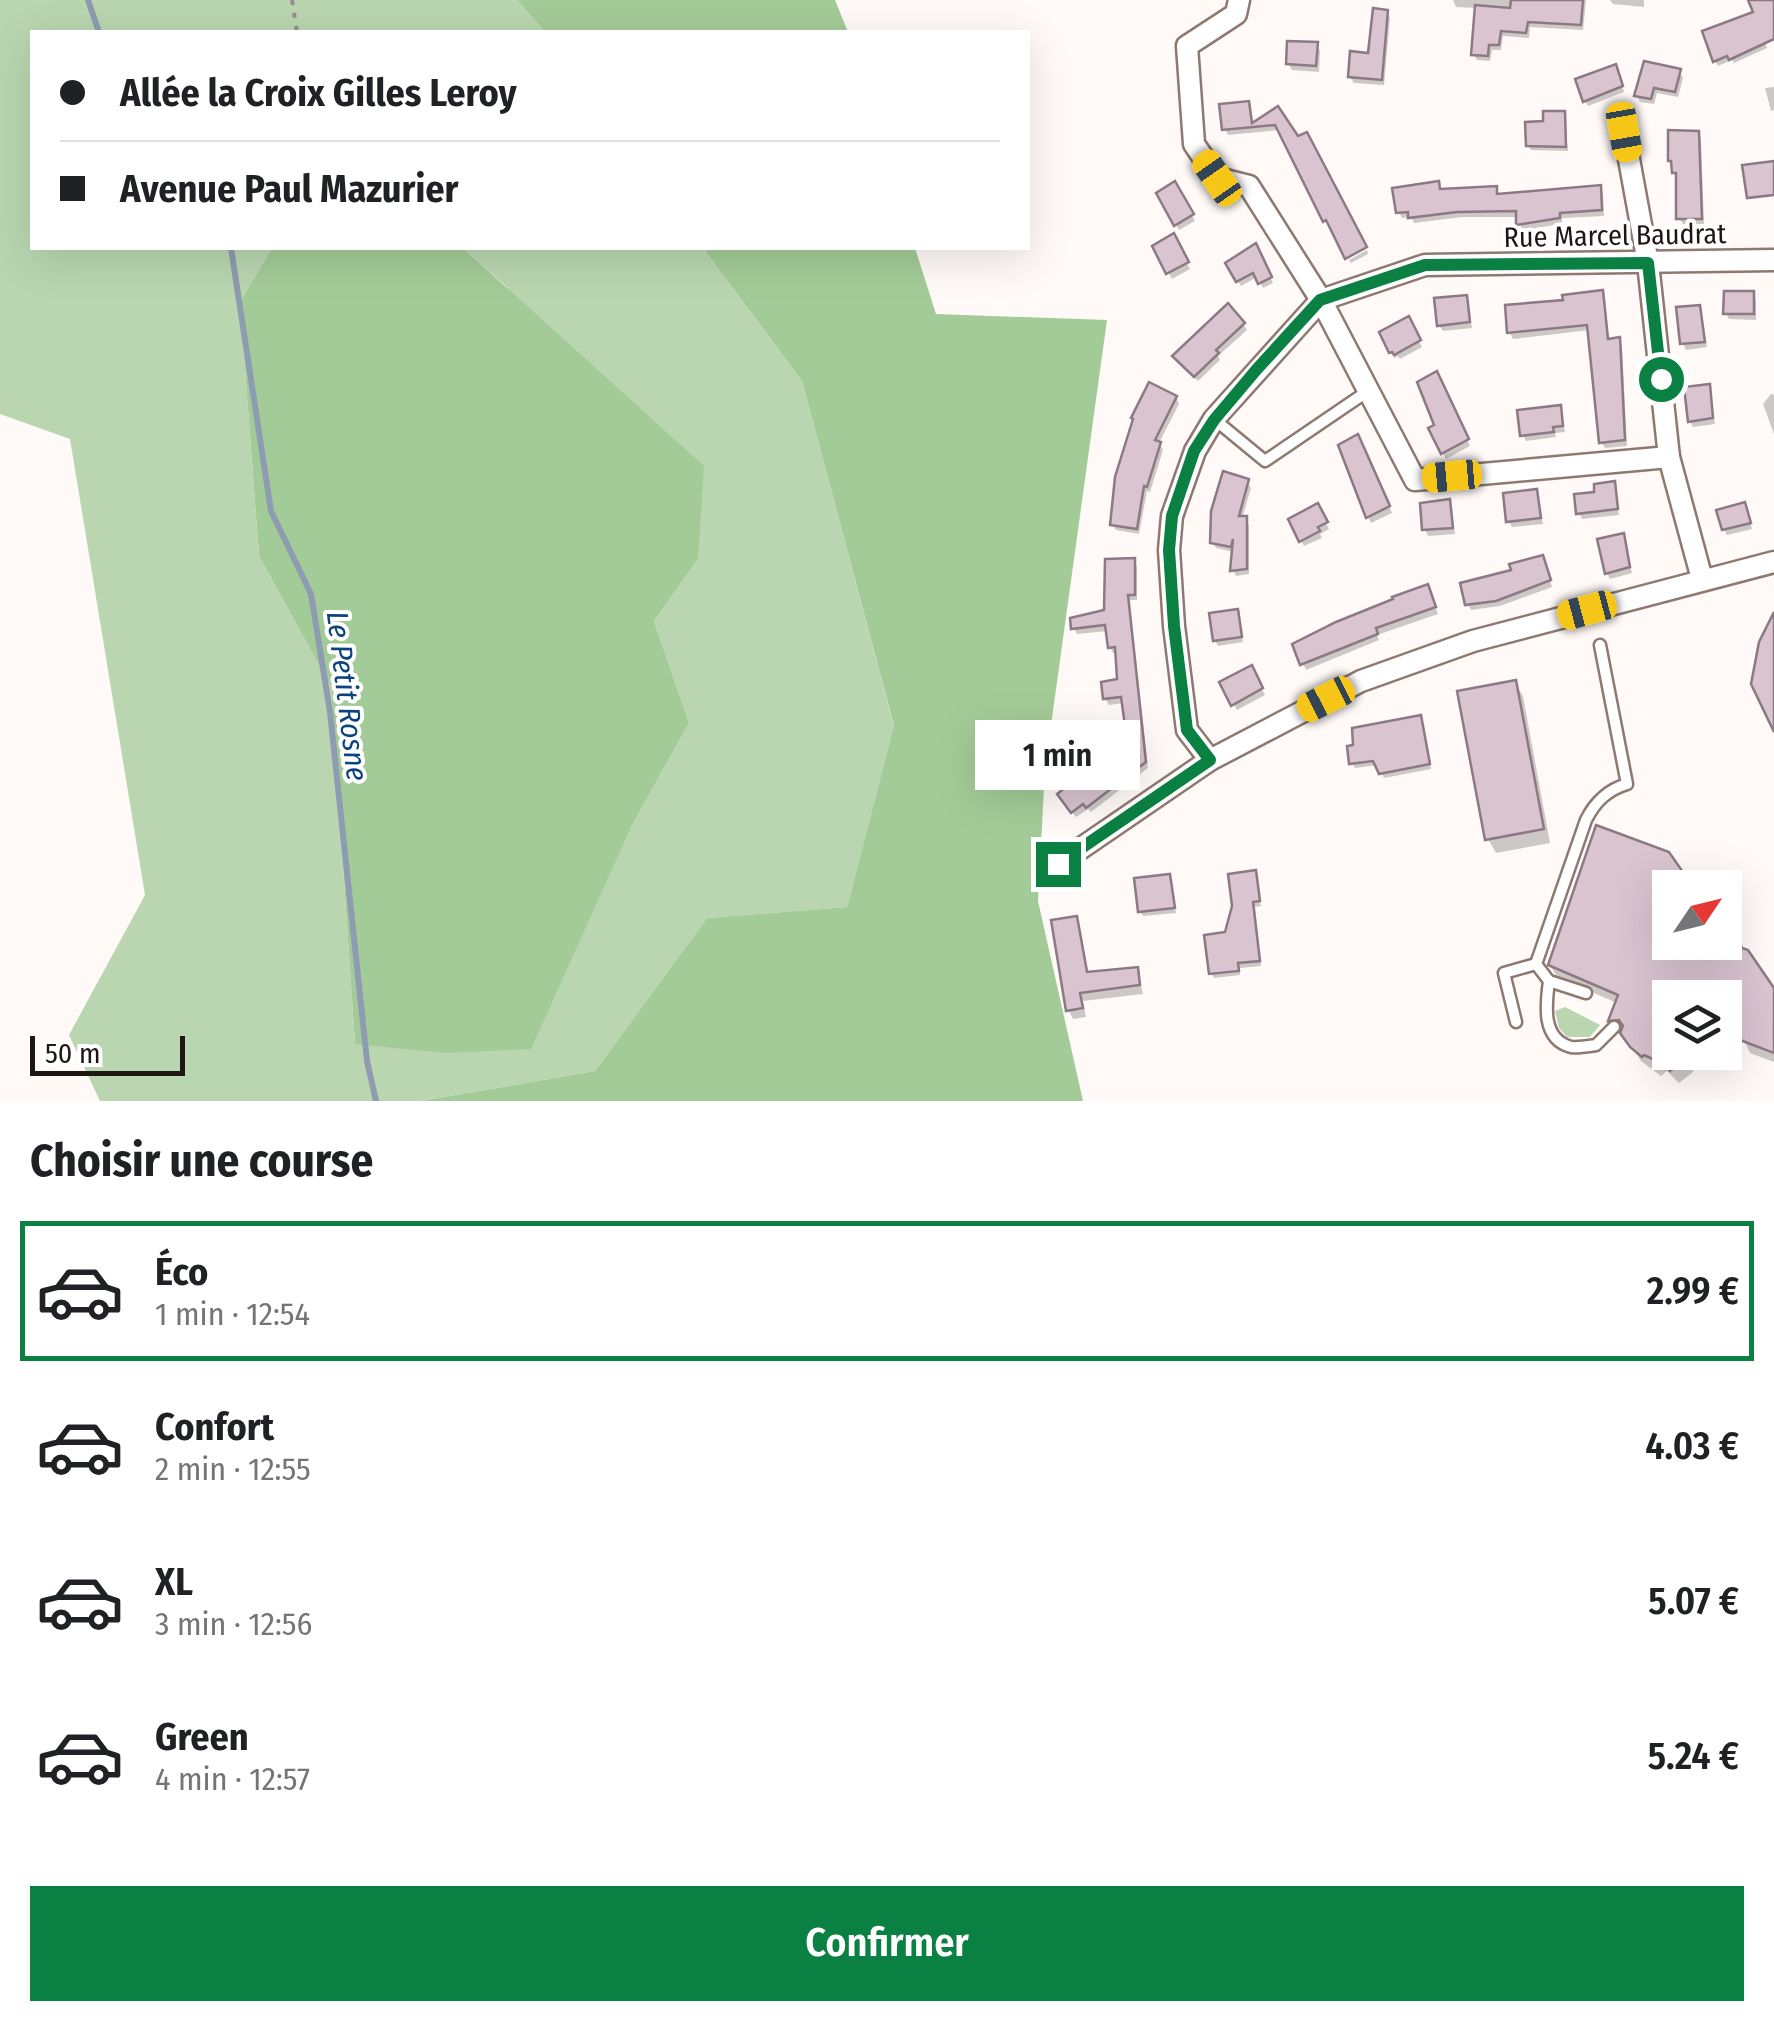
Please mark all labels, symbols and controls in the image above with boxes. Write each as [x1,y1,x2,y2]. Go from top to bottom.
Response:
text: Allée la Croix Gilles Leroy [120,70,517,116]
car [1604,100,1644,164]
car [1188,145,1246,211]
text: Avenue Paul Mazurier [120,166,459,212]
street label: Rue Marcel Baudrat [1503,217,1727,254]
route start [1639,357,1684,402]
car [1421,458,1483,494]
car [1554,588,1620,632]
water label: Le Petit Rosne [319,609,375,783]
car [1292,672,1360,726]
callout: 1 min [976,719,1140,789]
text: 1 min [1023,736,1092,774]
route end [1036,842,1081,887]
north arrow [1652,870,1742,960]
map controls [1652,870,1742,1070]
button: layers [1652,980,1742,1070]
scale bar [30,1031,185,1076]
text: 50 m [45,1037,101,1070]
text: Choisir une course [30,1134,373,1188]
icon: car [35,1246,125,1336]
text: Éco [155,1249,208,1295]
text: 2.99 € [1647,1268,1739,1314]
text: 1 min · 12:54 [155,1295,310,1333]
icon: car [35,1401,125,1491]
text: Confort [155,1404,274,1450]
text: 4.03 € [1645,1423,1739,1469]
text: 2 min · 12:55 [155,1450,311,1488]
icon: car [35,1556,125,1646]
text: XL [155,1559,193,1605]
text: 5.07 € [1648,1578,1739,1624]
text: 3 min · 12:56 [155,1605,312,1643]
icon: car [35,1711,125,1801]
text: Green [155,1714,249,1760]
text: 5.24 € [1648,1733,1739,1779]
text: 4 min · 12:57 [155,1760,310,1798]
button: Confirmer [30,1886,1744,2001]

